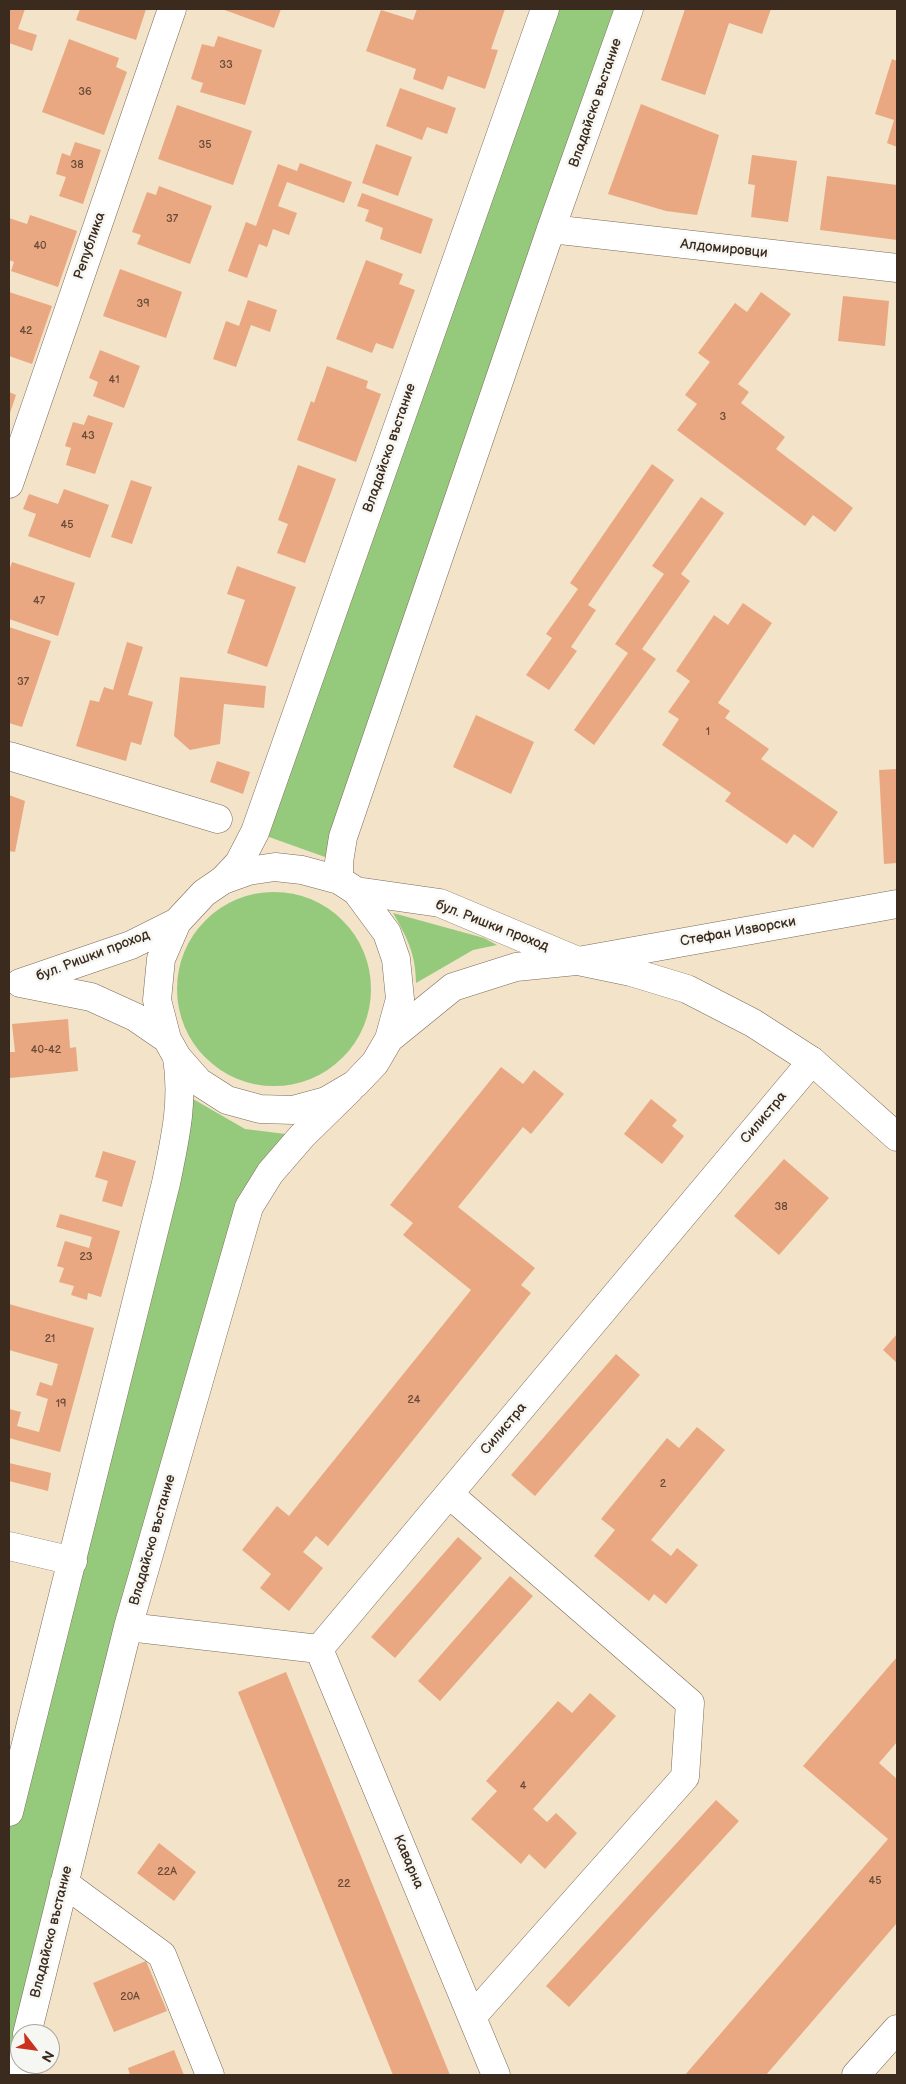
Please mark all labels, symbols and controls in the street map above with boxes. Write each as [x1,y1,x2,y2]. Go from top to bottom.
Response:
street label: Владайско въстание [566,36,626,170]
house number: 33 [219,58,233,72]
house number: 36 [78,85,92,99]
house number: 35 [198,138,212,152]
house number: 38 [70,158,84,172]
street label: Република [71,210,109,282]
house number: 37 [166,212,178,226]
street label: Алдомировци [679,236,769,262]
house number: 40 [33,239,47,253]
house number: 39 [136,297,150,311]
house number: 42 [19,324,33,338]
house number: 41 [109,373,119,387]
street label: Владайско въстание [360,381,420,515]
house number: 3 [720,410,726,424]
house number: 43 [81,429,95,443]
house number: 45 [60,518,74,532]
house number: 47 [33,594,45,608]
house number: 37 [17,675,29,689]
house number: 1 [706,725,710,739]
street label: бул. Ришки проход [433,897,551,955]
street label: Стефан Изворски [679,914,797,950]
street label: бул. Ришки проход [34,927,152,985]
house number: 40-42 [31,1043,61,1057]
street label: Силистра [737,1089,791,1147]
house number: 38 [774,1200,788,1214]
house number: 23 [79,1250,93,1264]
house number: 21 [45,1332,55,1346]
house number: 24 [407,1393,421,1407]
house number: 19 [56,1397,66,1411]
street label: Силистра [477,1400,531,1458]
street label: Владайско въстание [126,1473,180,1607]
house number: 2 [660,1477,666,1491]
house number: 4 [520,1779,526,1793]
street label: Каварна [389,1832,427,1892]
street label: Владайско въстание [27,1864,77,2000]
house number: 22A [157,1865,177,1879]
house number: 45 [868,1874,882,1888]
house number: 22 [338,1877,350,1891]
house number: 20A [120,1990,140,2004]
north arrow [10,2024,60,2074]
text: N [38,2047,58,2065]

